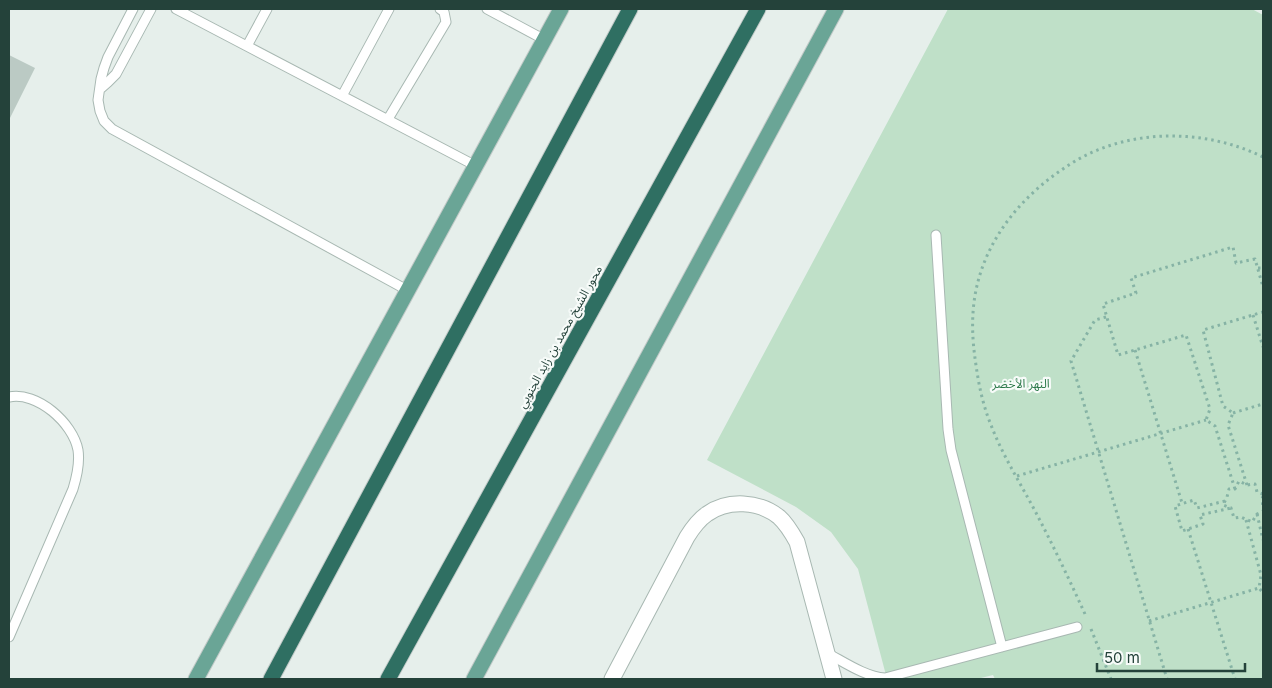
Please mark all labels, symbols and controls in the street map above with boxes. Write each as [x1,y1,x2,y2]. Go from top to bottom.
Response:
street label: محور الشيخ محمد بن زايد الجنوبي [514,263,608,412]
park label: النهر الأخضر [991,376,1050,391]
scale bar [1097,640,1244,672]
text: 50 m [1104,648,1140,667]

